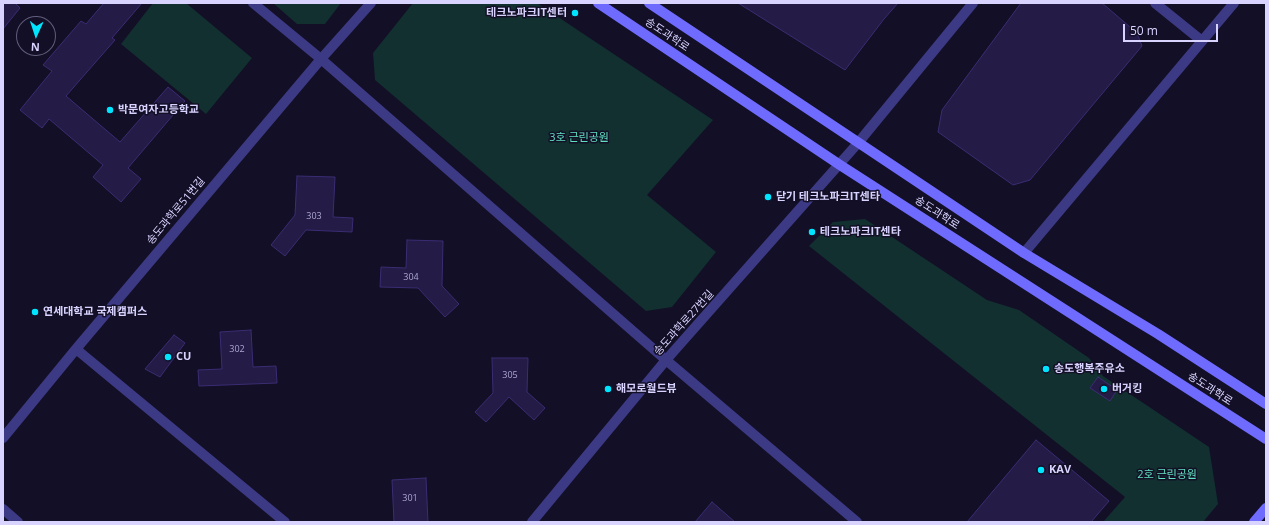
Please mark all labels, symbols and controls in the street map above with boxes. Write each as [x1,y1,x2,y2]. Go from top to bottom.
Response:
place label: 테크노파크IT센터 [486,6,567,20]
marker: 테크노파크IT센터 [570,8,580,18]
street label: 송도과학로 [642,15,692,55]
north arrow [16,16,56,56]
scale bar [1125,16,1220,42]
text: 50 m [1130,22,1158,39]
text: N [31,40,40,55]
place label: 박문여자고등학교 [118,103,199,117]
marker: 박문여자고등학교 [105,105,115,115]
park label: 3호 근린공원 [549,131,609,145]
street label: 송도과학로51번길 [144,175,208,247]
place label: 닫기 테크노파크IT센타 [776,190,880,204]
marker: 닫기 테크노파크IT센타 [763,192,773,202]
street label: 송도과학로 [912,194,962,232]
house number: 303 [306,211,322,221]
place label: 테크노파크IT센타 [820,225,901,239]
marker: 테크노파크IT센타 [807,227,817,237]
house number: 304 [403,272,419,282]
street label: 송도과학로27번길 [651,288,717,358]
place label: 연세대학교 국제캠퍼스 [43,305,147,319]
marker: 연세대학교 국제캠퍼스 [30,307,40,317]
house number: 302 [229,344,245,354]
place label: CU [176,350,191,364]
marker: CU [163,352,173,362]
place label: 송도행복주유소 [1054,362,1125,376]
marker: 송도행복주유소 [1041,364,1051,374]
house number: 305 [502,370,518,380]
street label: 송도과학로 [1185,370,1235,408]
place label: 해모로월드뷰 [616,382,677,396]
place label: 버거킹 [1112,382,1142,396]
marker: 해모로월드뷰 [603,384,613,394]
marker: 버거킹 [1099,384,1109,394]
place label: KAV [1049,463,1071,477]
marker: KAV [1036,465,1046,475]
park label: 2호 근린공원 [1137,468,1197,482]
house number: 301 [402,493,418,503]

